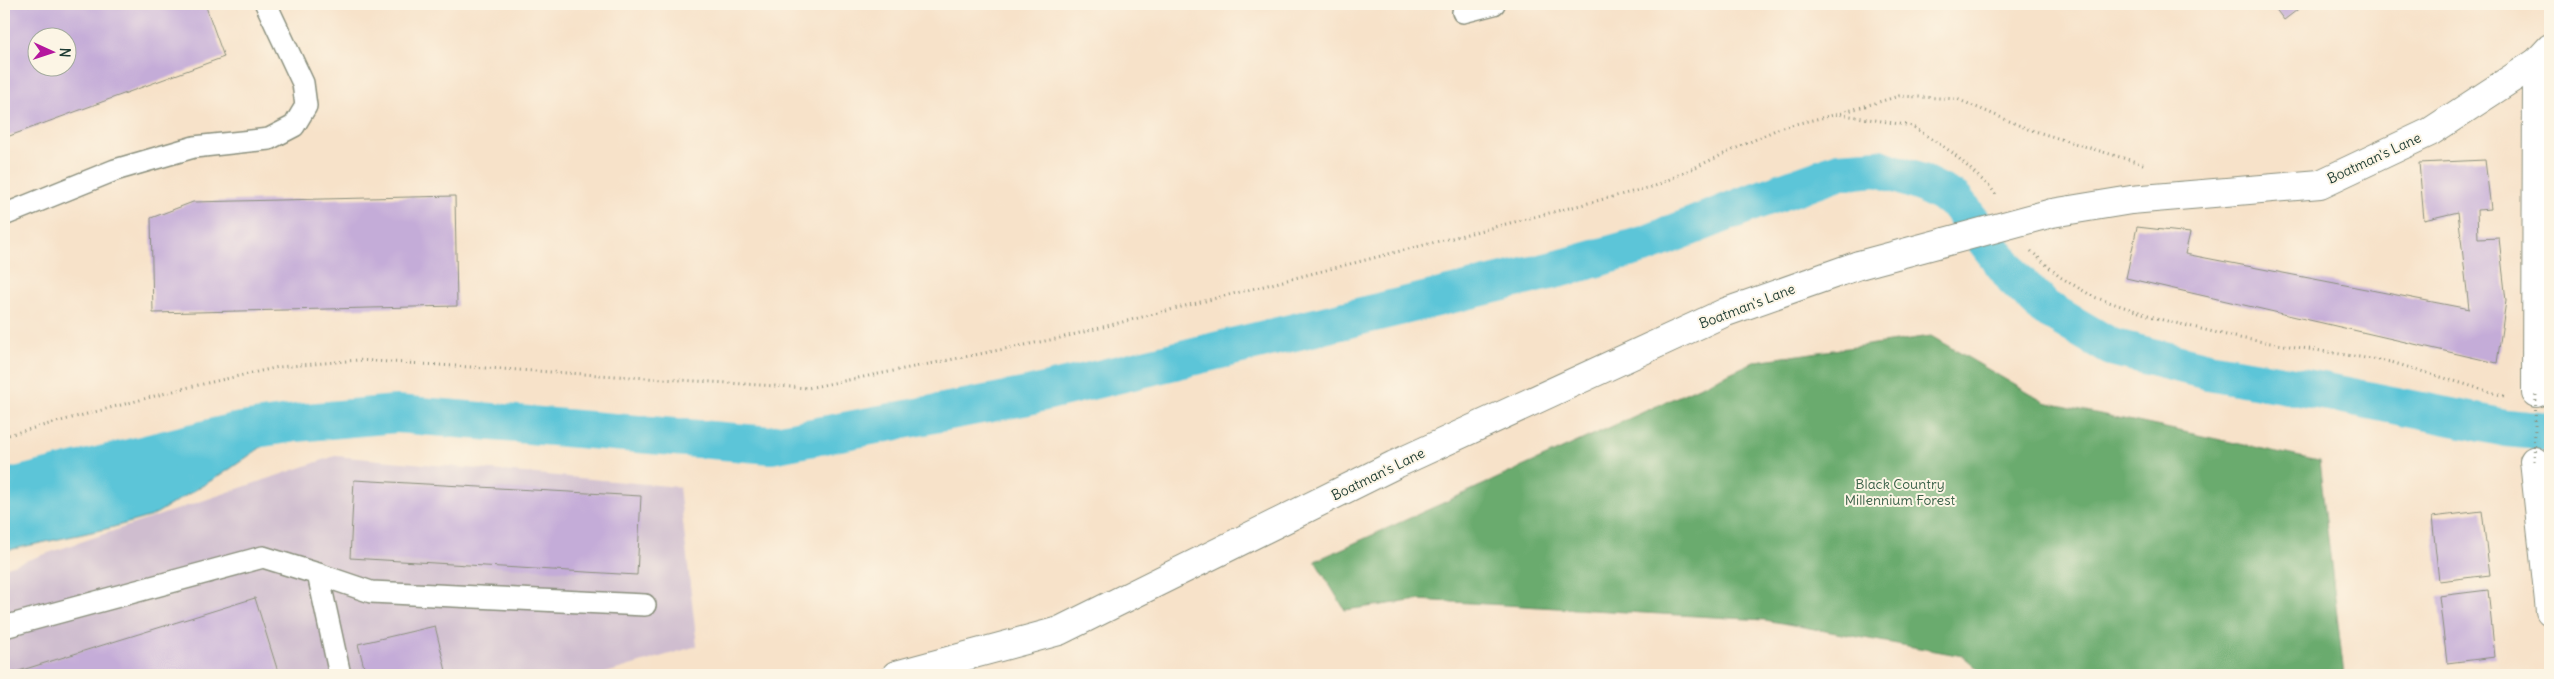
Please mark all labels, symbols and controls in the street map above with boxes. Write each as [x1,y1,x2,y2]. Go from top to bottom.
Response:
north arrow [28,28,78,78]
text: N [56,47,74,58]
street label: Boatman's Lane [2324,128,2424,188]
street label: Boatman's Lane [1696,279,1798,333]
street label: Boatman's Lane [1328,444,1428,504]
park label: Black Country Millennium Forest [1845,475,1956,509]

